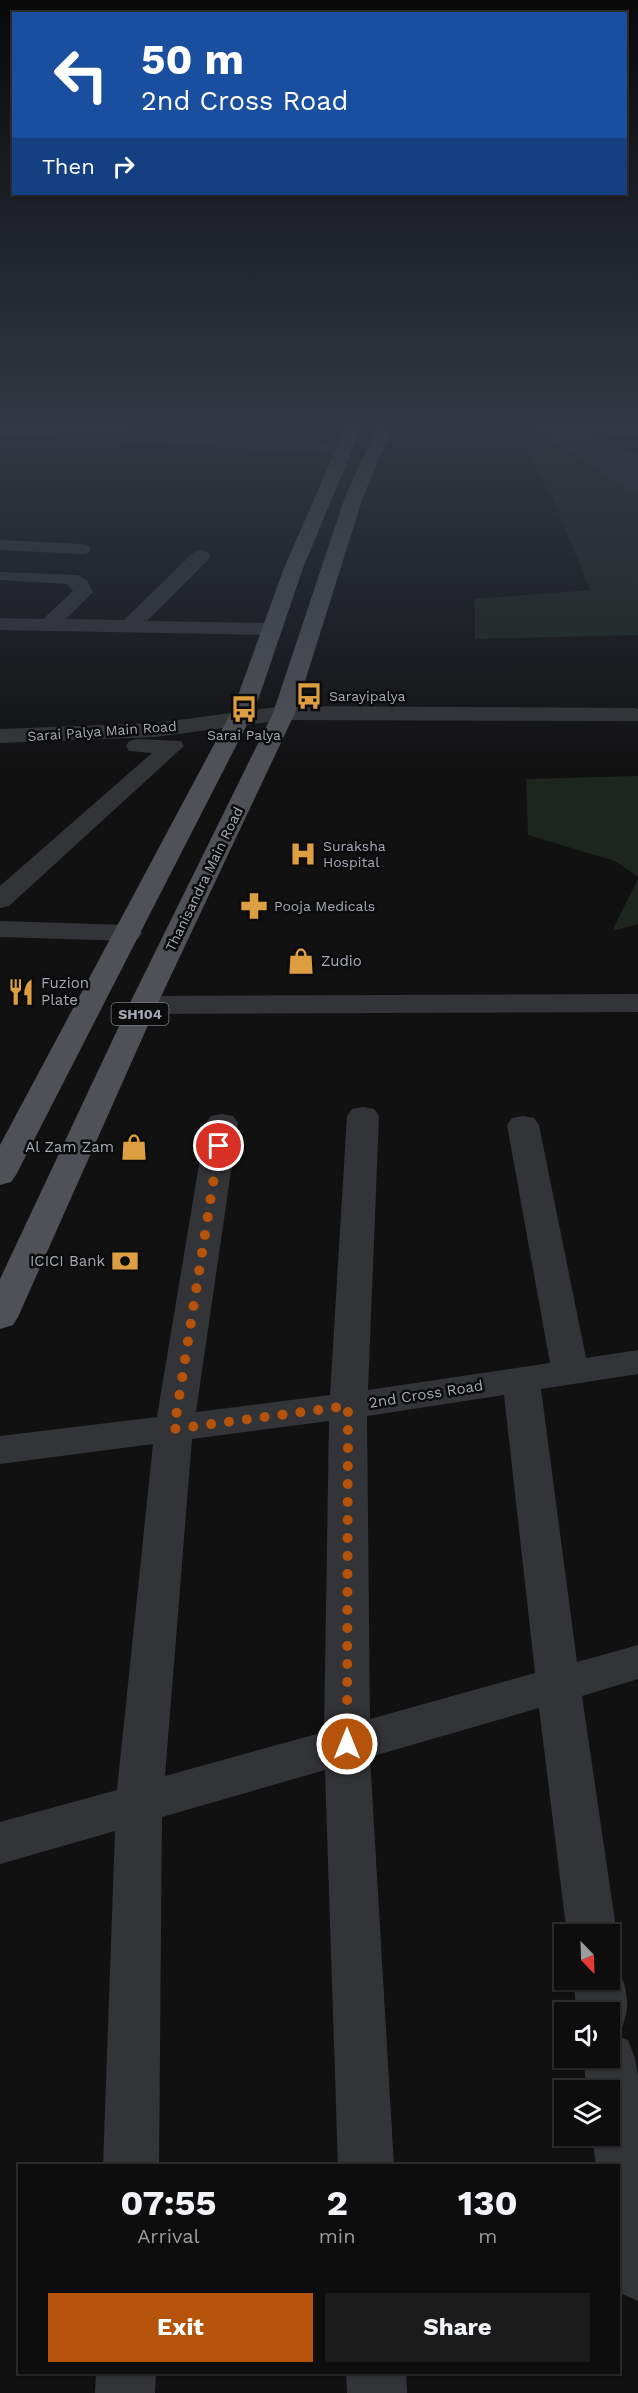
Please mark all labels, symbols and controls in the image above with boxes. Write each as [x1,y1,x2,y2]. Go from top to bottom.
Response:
text: 50 m [141,35,244,84]
icon: left [42,36,120,114]
text: 2nd Cross Road [141,85,348,117]
icon: right [107,150,140,183]
text: Then [42,154,95,179]
bus stop icon: Sarayipalya [294,681,324,711]
place label: Sarayipalya [329,688,405,704]
bus stop icon: Sarai Palya [229,694,259,724]
street label: Sarai Palya Main Road [27,718,177,744]
place label: Sarai Palya [207,727,281,743]
street label: Thanisandra Main Road [162,804,246,954]
place label: Suraksha Hospital [323,838,386,870]
hospital icon: Suraksha Hospital [288,839,318,869]
pharmacy icon: Pooja Medicals [239,891,269,921]
place label: Pooja Medicals [274,898,375,914]
shop icon: Zudio [286,946,316,976]
place label: Zudio [321,952,362,970]
place label: Fuzion Plate [41,974,89,1009]
restaurant icon: Fuzion Plate [6,977,36,1007]
road number: SH104 [112,1003,168,1025]
pin [193,1120,244,1171]
icon: arrive [202,1129,235,1162]
shop icon: Al Zam Zam [119,1132,149,1162]
place label: Al Zam Zam [25,1138,114,1156]
bank icon: ICICI Bank [110,1246,140,1276]
place label: ICICI Bank [30,1252,105,1270]
street label: 2nd Cross Road [368,1376,484,1412]
position arrow [315,1712,379,1776]
north arrow [554,1924,620,1990]
map controls [554,1924,620,2146]
button: sound [554,2002,620,2068]
button: layers [554,2080,620,2146]
text: 07:55 [120,2182,217,2224]
text: 2 [326,2182,348,2224]
text: 130 [458,2182,518,2224]
text: Arrival [137,2224,200,2248]
text: min [319,2224,356,2248]
text: m [478,2224,497,2248]
button: Exit [48,2293,313,2362]
button: Share [325,2293,590,2362]

